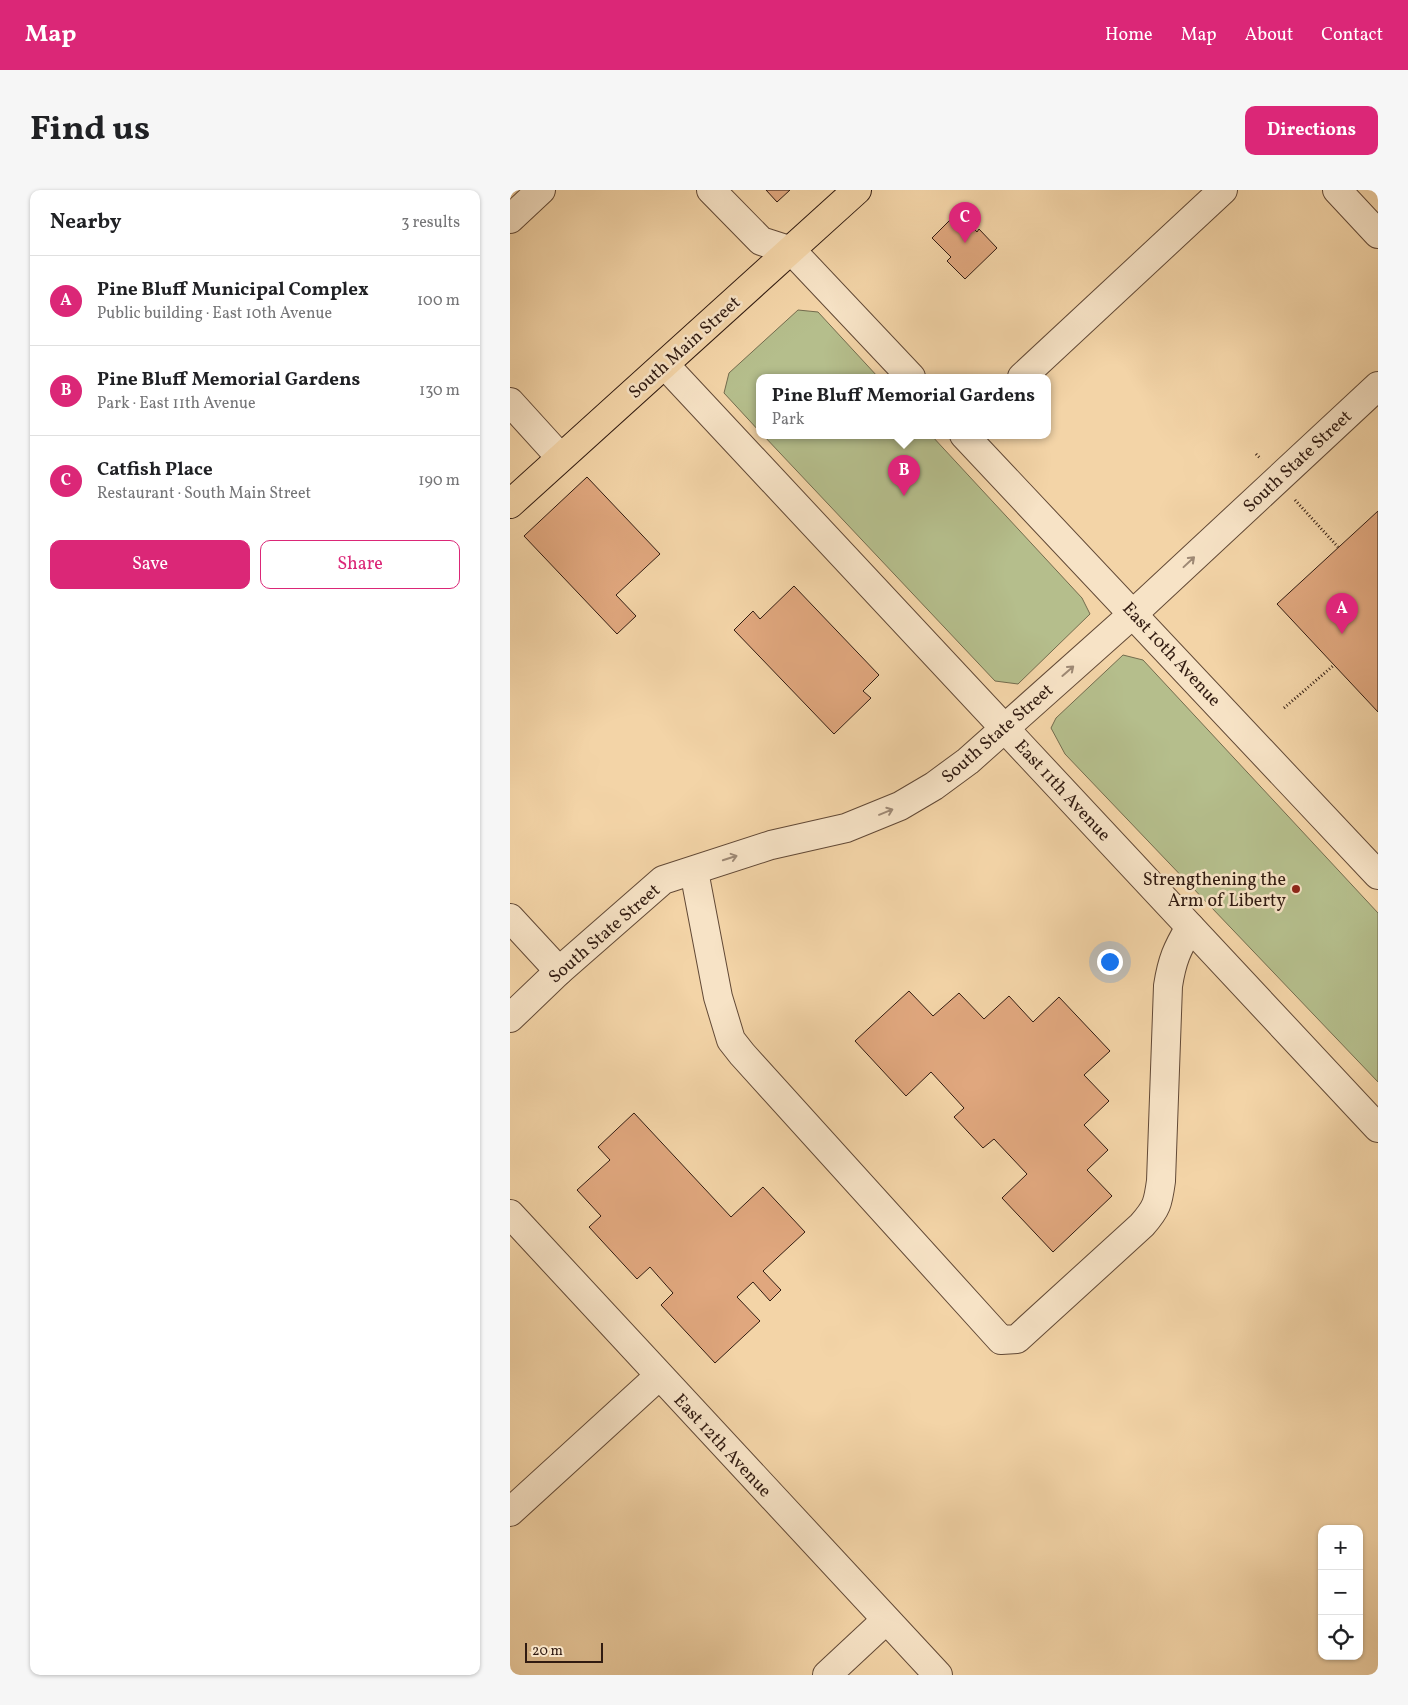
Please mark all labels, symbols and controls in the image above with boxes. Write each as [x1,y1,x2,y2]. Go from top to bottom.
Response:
text: Map [25,18,76,52]
text: Home [1105,23,1153,48]
text: Map [1181,23,1217,48]
text: About [1245,23,1293,48]
text: Contact [1321,23,1383,48]
text: Find us [30,106,150,154]
button: Directions [1245,106,1378,155]
pin: C [949,202,981,243]
text: Nearby [50,208,121,237]
text: 3 results [401,212,460,234]
text: Pine Bluff Municipal Complex [97,277,369,303]
text: A [60,290,72,312]
text: 100 m [417,290,460,312]
street label: South Main Street [624,291,746,405]
text: Public building · East 10th Avenue [97,303,332,325]
text: Pine Bluff Memorial Gardens [97,367,360,393]
popup [756,374,1051,439]
text: B [61,380,71,402]
text: 130 m [419,380,460,402]
text: Pine Bluff Memorial Gardens [772,383,1035,409]
text: Park · East 11th Avenue [97,393,256,415]
street label: South State Street [1238,405,1358,519]
text: Park [772,409,805,431]
pin: B [888,455,920,496]
text: Catfish Place [97,457,213,483]
text: C [61,470,71,492]
text: 190 m [418,470,460,492]
text: Restaurant · South Main Street [97,483,311,505]
button: Save [50,540,250,589]
button: Share [260,540,460,589]
one-way arrow [1182,556,1195,568]
pin: A [1326,593,1358,634]
street label: East 10th Avenue [1116,597,1226,713]
one-way arrow [1062,665,1075,677]
street label: South State Street [937,679,1059,790]
street label: East 11th Avenue [1008,735,1116,847]
one-way arrow [878,807,893,817]
one-way arrow [722,853,737,862]
place label: Strengthening the Arm of Liberty [1143,868,1286,914]
street label: South State Street [544,879,666,990]
marker: Strengthening the Arm of Liberty [1290,883,1302,895]
your location [1097,949,1123,975]
street label: East 12th Avenue [667,1389,777,1503]
map controls [1318,1525,1363,1660]
button: + [1318,1525,1363,1570]
button: − [1318,1570,1363,1615]
button: locate [1318,1615,1363,1660]
scale bar [525,1640,602,1663]
text: 20 m [532,1642,563,1661]

